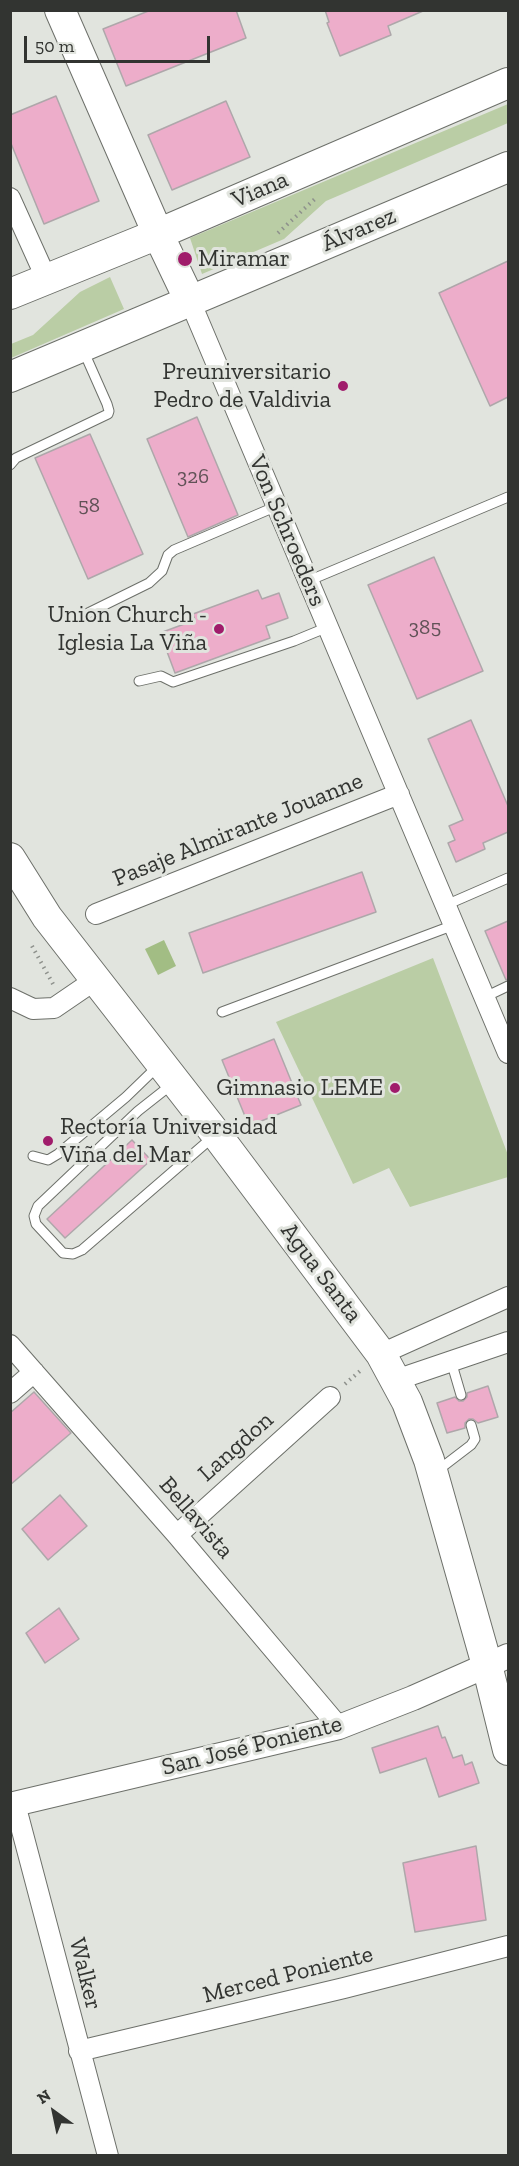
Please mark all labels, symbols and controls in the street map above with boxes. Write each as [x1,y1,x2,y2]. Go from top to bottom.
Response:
scale bar [27,24,213,62]
text: 50 m [35,35,74,57]
street label: Viana [227,165,293,215]
street label: Álvarez [318,202,400,258]
place label: Miramar [198,245,290,273]
marker: Miramar [176,250,194,268]
place label: Preuniversitario Pedro de Valdivia [153,358,331,414]
marker: Preuniversitario Pedro de Valdivia [336,379,350,393]
street label: Von Schroeders [242,451,332,611]
house number: 326 [177,464,209,490]
house number: 58 [78,493,100,519]
place label: Union Church - Iglesia La Viña [48,601,207,657]
house number: 385 [409,615,441,641]
marker: Union Church - Iglesia La Viña [212,622,226,636]
street label: Pasaje Almirante Jouanne [109,767,367,893]
place label: Gimnasio LEME [216,1074,383,1102]
marker: Gimnasio LEME [388,1081,402,1095]
place label: Rectoría Universidad Viña del Mar [60,1113,277,1169]
marker: Rectoría Universidad Viña del Mar [41,1134,55,1148]
street label: Agua Santa [274,1217,368,1329]
street label: Langdon [193,1406,279,1488]
street label: Bellavista [152,1471,240,1565]
street label: San José Poniente [159,1710,345,1782]
street label: Walker [62,1935,108,2013]
street label: Merced Poniente [200,1940,376,2010]
north arrow [24,2082,84,2142]
text: N [34,2085,54,2108]

